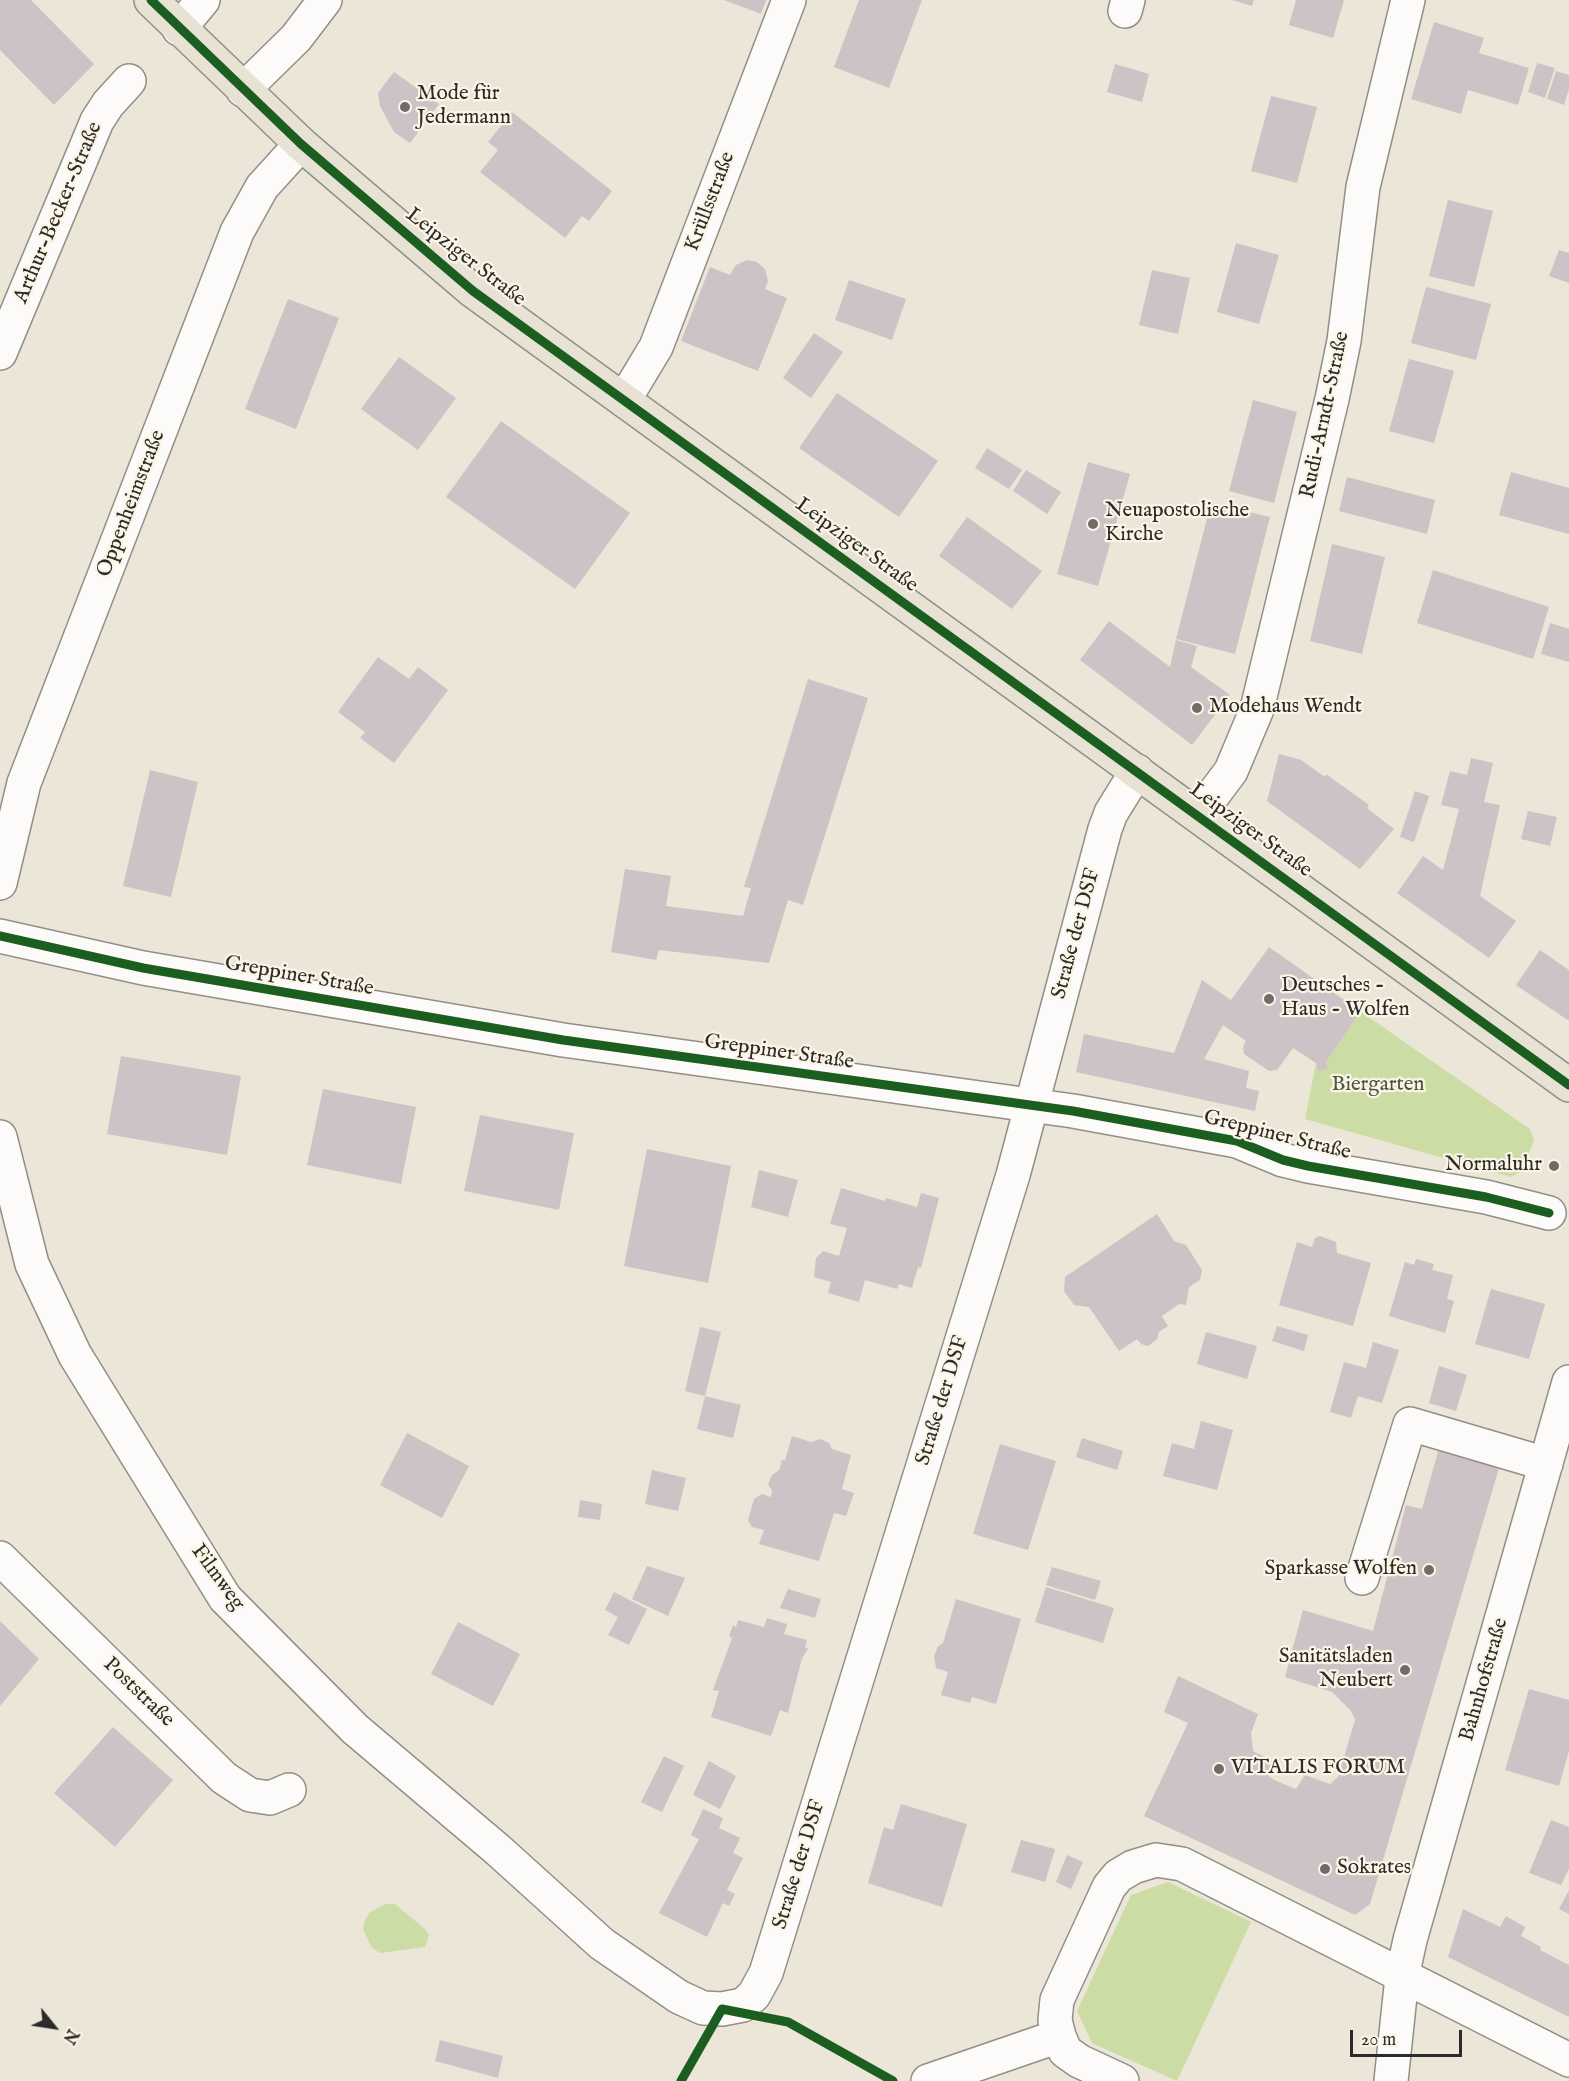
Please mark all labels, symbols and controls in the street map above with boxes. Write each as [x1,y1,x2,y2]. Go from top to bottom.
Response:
place label: Mode für Jedermann [417,82,511,132]
marker: Mode für Jedermann [398,100,412,114]
street label: Arthur-Becker-Straße [9,119,109,307]
street label: Krüllsstraße [681,149,741,255]
street label: Leipziger Straße [400,203,530,313]
street label: Rudi-Arndt-Straße [1296,329,1356,501]
street label: Oppenheimstraße [92,427,172,581]
street label: Leipziger Straße [790,493,922,599]
place label: Neuapostolische Kirche [1105,499,1249,549]
marker: Neuapostolische Kirche [1086,517,1100,531]
place label: Modehaus Wendt [1209,695,1362,721]
marker: Modehaus Wendt [1190,701,1204,715]
street label: Leipziger Straße [1184,778,1316,884]
street label: Straße der DSF [1048,866,1106,1002]
street label: Greppiner Straße [223,952,375,1002]
place label: Deutsches - Haus - Wolfen [1281,974,1410,1024]
marker: Deutsches - Haus - Wolfen [1262,992,1276,1006]
street label: Greppiner Straße [703,1030,855,1076]
park label: Biergarten [1332,1073,1424,1099]
street label: Greppiner Straße [1201,1106,1353,1166]
place label: Normaluhr [1445,1153,1542,1179]
marker: Normaluhr [1547,1159,1561,1173]
street label: Straße der DSF [911,1333,975,1469]
street label: Filmweg [185,1540,249,1616]
place label: Sparkasse Wolfen [1265,1557,1417,1583]
marker: Sparkasse Wolfen [1422,1563,1436,1577]
street label: Bahnhofstraße [1455,1615,1515,1745]
place label: Sanitätsladen Neubert [1279,1645,1393,1695]
street label: Poststraße [97,1653,179,1733]
marker: Sanitätsladen Neubert [1398,1663,1412,1677]
place label: VITALIS FORUM [1231,1756,1405,1782]
marker: VITALIS FORUM [1212,1762,1226,1776]
street label: Straße der DSF [768,1797,832,1933]
place label: Sokrates [1337,1856,1411,1882]
marker: Sokrates [1318,1862,1332,1876]
north arrow [24,1997,84,2057]
scale bar [1353,2018,1466,2056]
text: N [57,2025,82,2047]
text: 20 m [1361,2029,1396,2052]

